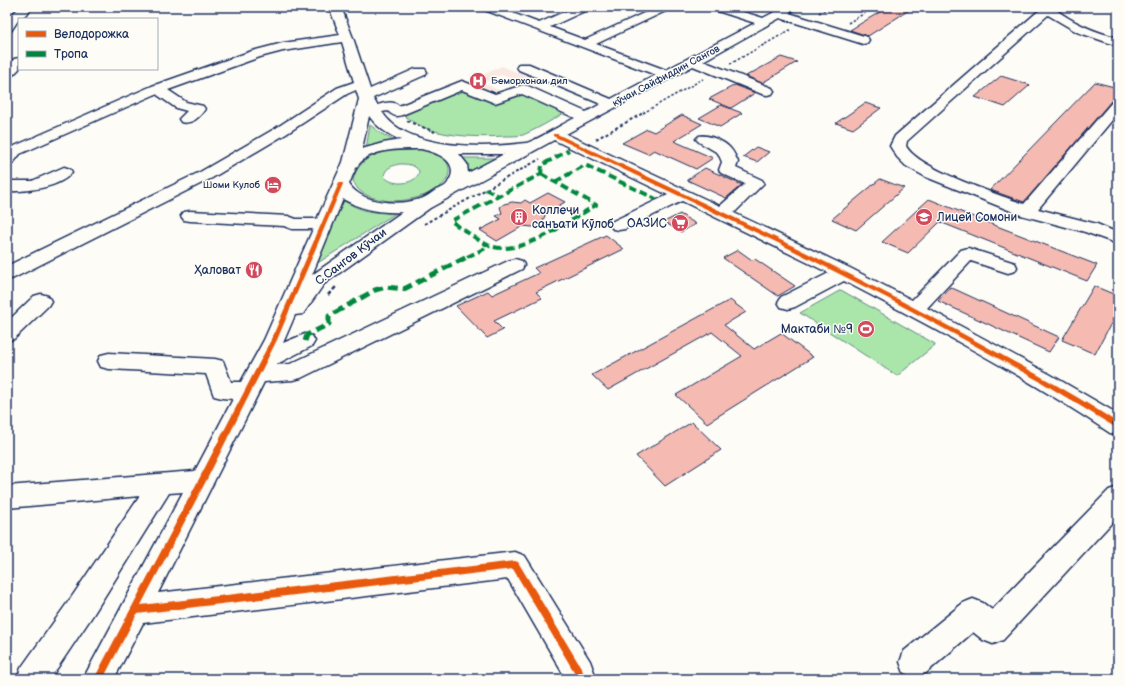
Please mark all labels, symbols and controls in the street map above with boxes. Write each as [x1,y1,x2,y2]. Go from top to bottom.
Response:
legend [18,18,158,70]
text: Велодорожка [54,27,129,42]
street label: кӯчаи Сайфиддин Сангов [610,42,722,109]
text: Тропа [54,47,88,62]
hospital icon: Беморхонаи дил [468,71,488,91]
place label: Беморхонаи дил [491,75,568,87]
hotel icon: Шоми Кулоб [263,175,283,195]
place label: Шоми Кулоб [203,179,261,191]
place label: Коллеҷи санъати Кӯлоб [532,203,614,232]
building icon: Коллеҷи санъати Кӯлоб [509,207,529,227]
school or university icon: Лицей Сомони [914,207,934,227]
place label: Лицей Сомони [936,210,1017,225]
supermarket icon: ОАЗИС [670,213,690,233]
place label: ОАЗИС [627,216,667,231]
street label: С.Сангов Кӯчаи [312,225,390,289]
restaurant icon: Ҳаловат [244,260,264,280]
place label: Ҳаловат [194,263,241,278]
sports icon: Мактаби №9 [856,319,876,339]
place label: Мактаби №9 [781,322,853,337]

